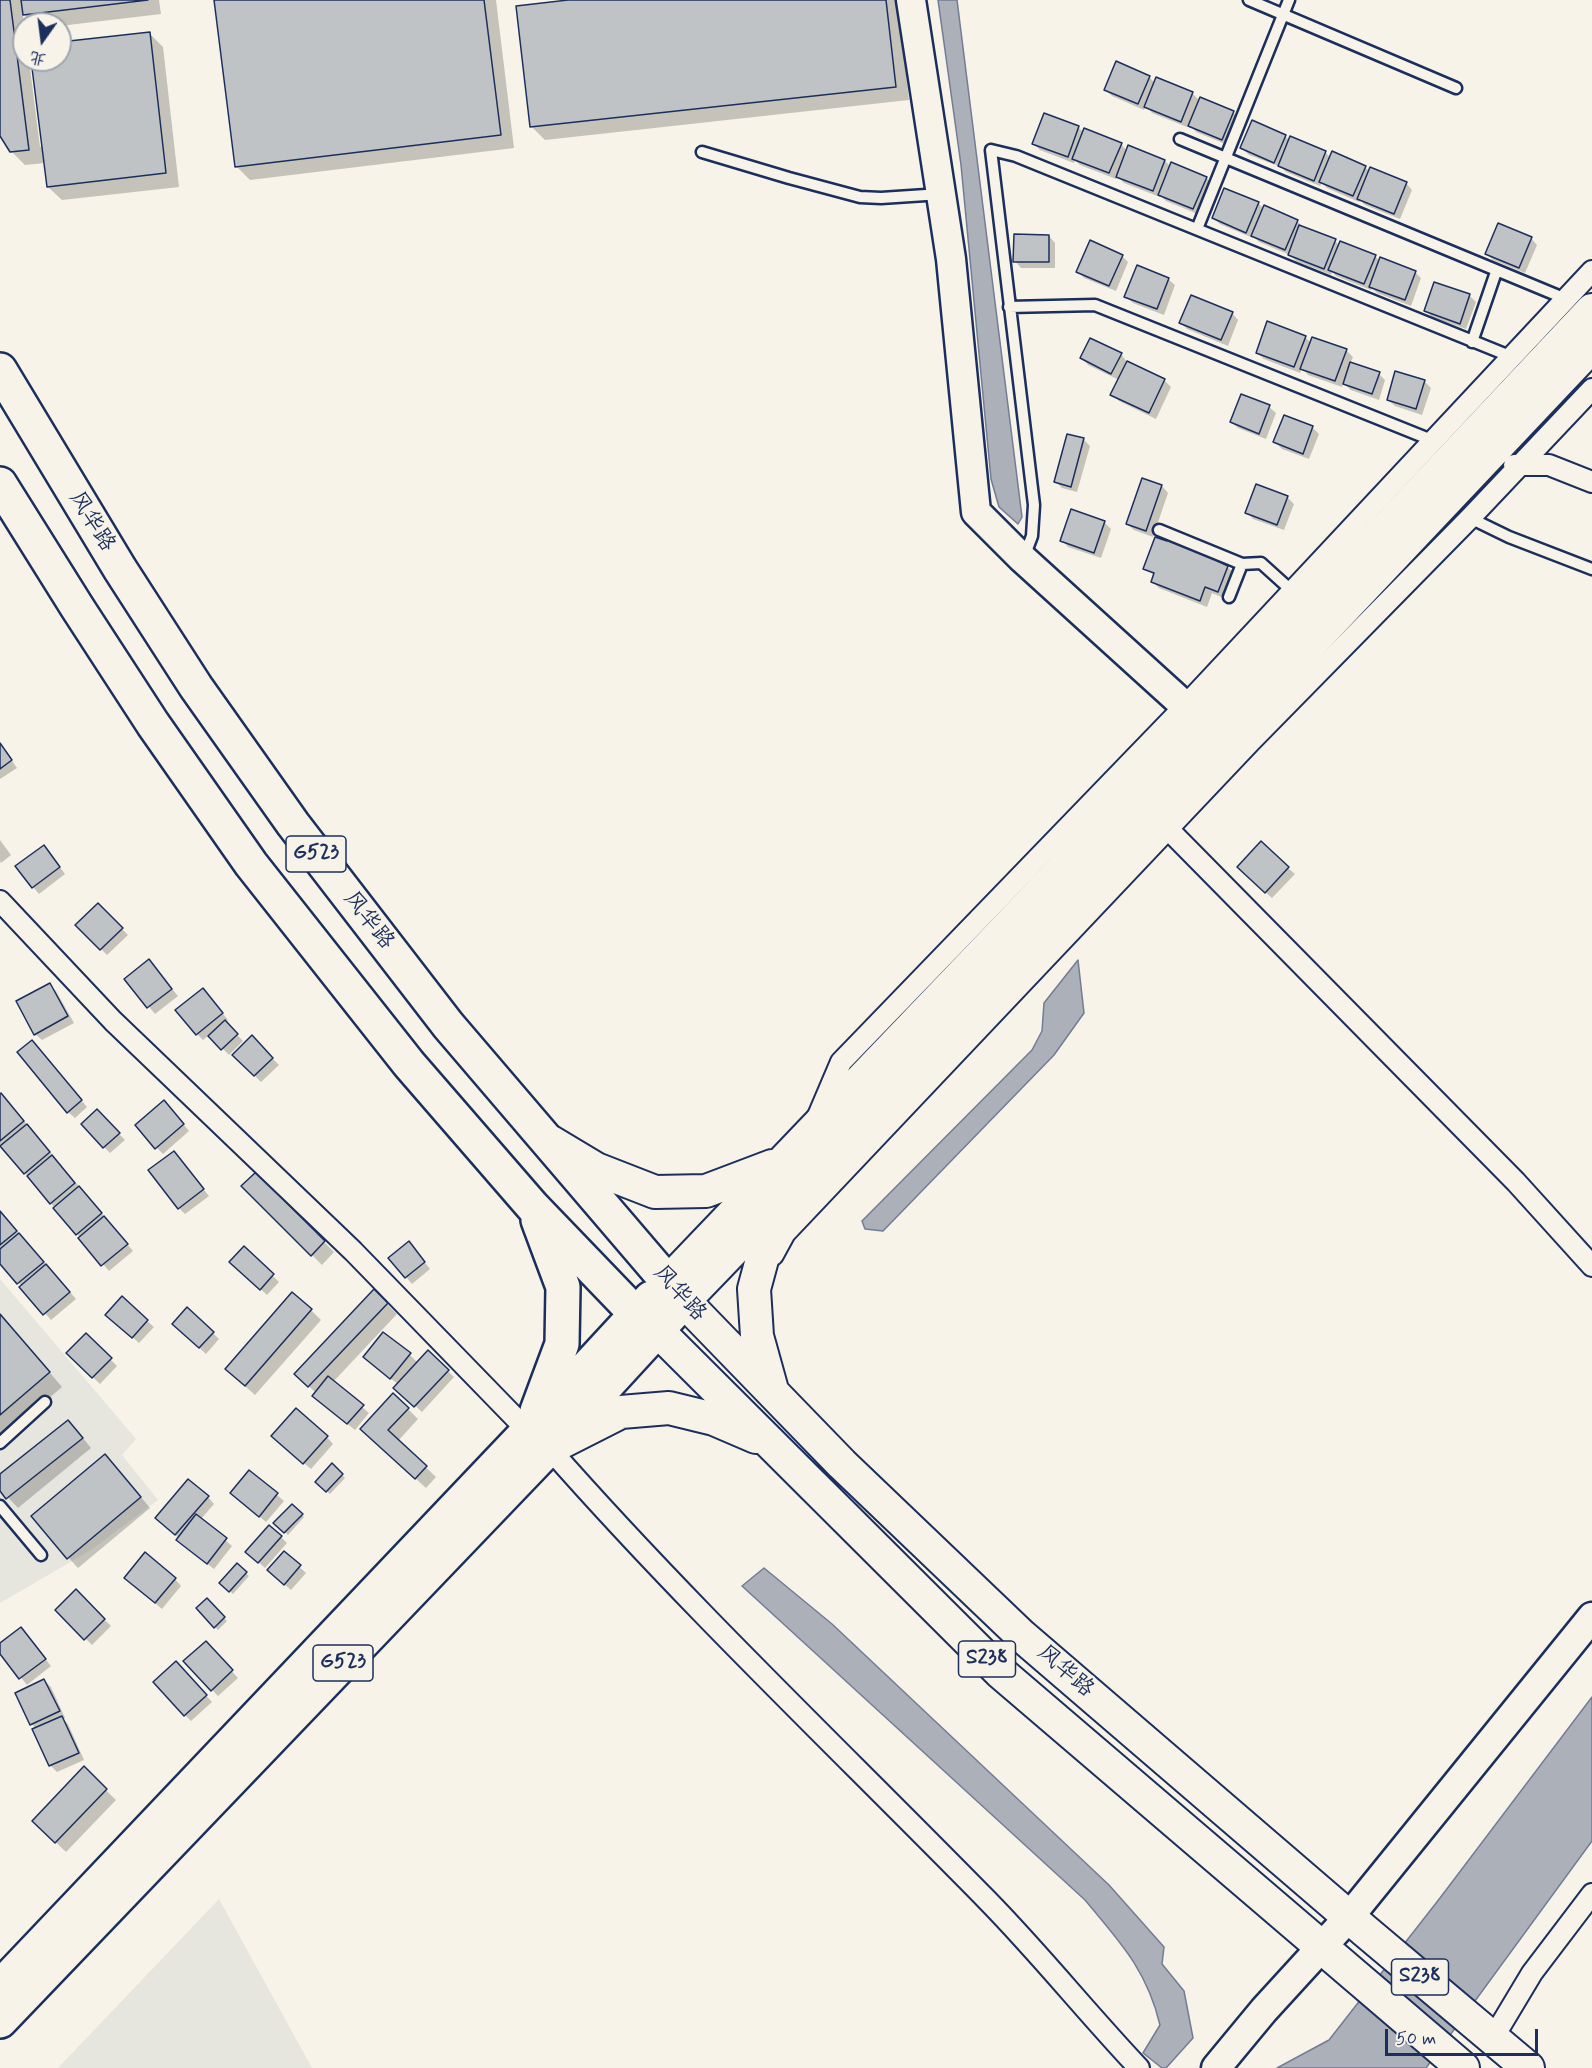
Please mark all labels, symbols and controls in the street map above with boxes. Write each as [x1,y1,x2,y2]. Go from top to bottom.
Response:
north arrow [12,12,72,72]
text: 北 [28,46,48,70]
street label: 风华路 [62,487,120,557]
road number: G523 [286,836,346,872]
street label: 风华路 [337,887,399,955]
street label: 风华路 [647,1261,711,1327]
street label: 风华路 [1031,1640,1099,1704]
road number: S238 [958,1641,1016,1677]
road number: G523 [313,1645,373,1681]
road number: S238 [1392,1959,1448,1995]
scale bar [1388,2017,1541,2055]
text: 50 m [1396,2027,1436,2051]

